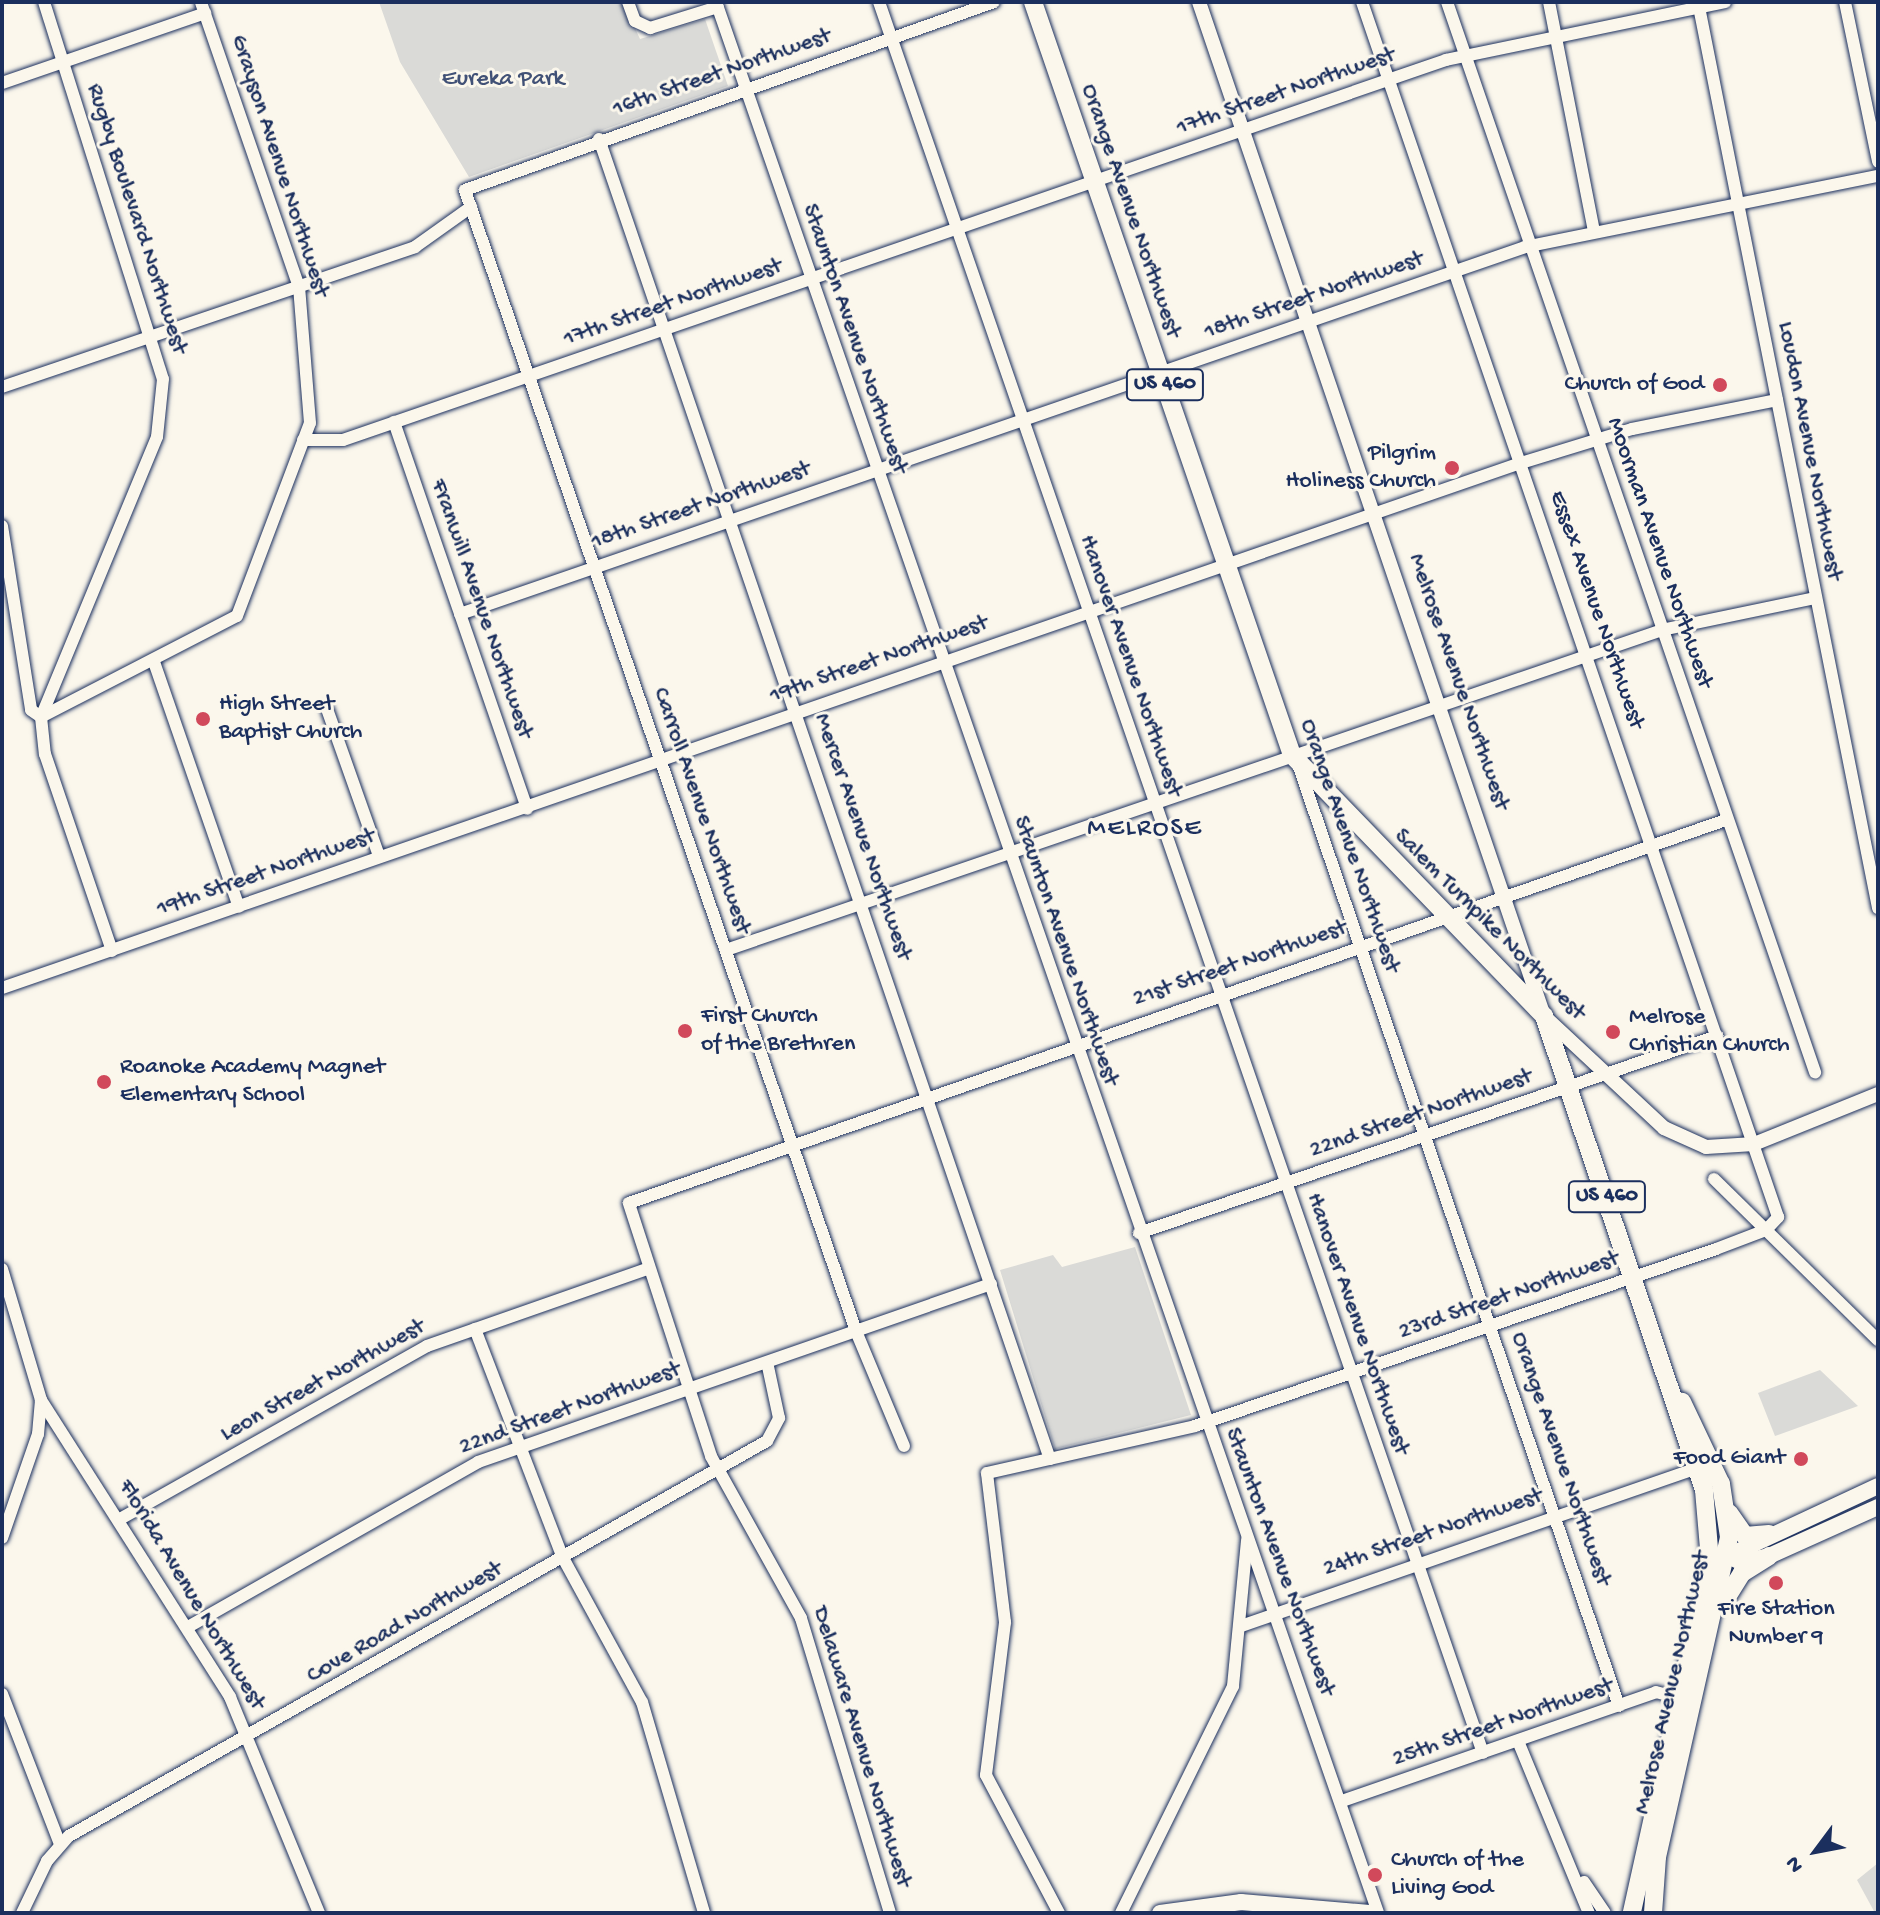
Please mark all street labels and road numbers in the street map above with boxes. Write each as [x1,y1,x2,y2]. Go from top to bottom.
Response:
street label: 16th Street Northwest [609,22,835,124]
street label: Grayson Avenue Northwest [223,31,335,301]
street label: 17th Street Northwest [1173,41,1399,143]
street label: Rugby Boulevard Northwest [79,80,193,358]
street label: Orange Avenue Northwest [1073,80,1187,342]
street label: Staunton Avenue Northwest [794,201,914,477]
street label: 18th Street Northwest [1201,245,1427,347]
street label: 17th Street Northwest [560,252,786,354]
street label: Loudon Avenue Northwest [1770,319,1848,583]
road number: US 460 [1125,367,1205,403]
street label: Moorman Avenue Northwest [1599,414,1719,692]
street label: 18th Street Northwest [588,455,814,557]
street label: Franwill Avenue Northwest [423,476,539,742]
street label: Essex Avenue Northwest [1542,487,1650,733]
street label: Hanover Avenue Northwest [1072,531,1188,801]
street label: Melrose Avenue Northwest [1401,550,1515,814]
street label: 19th Street Northwest [766,609,992,711]
street label: Carroll Avenue Northwest [645,684,757,938]
street label: Mercer Avenue Northwest [806,710,918,964]
street label: Orange Avenue Northwest [1292,715,1406,977]
street label: Staunton Avenue Northwest [1005,813,1125,1089]
street label: 19th Street Northwest [153,822,379,924]
street label: Salem Turnpike Northwest [1387,823,1591,1027]
street label: 21st Street Northwest [1129,914,1351,1014]
street label: 22nd Street Northwest [1306,1062,1536,1166]
road number: US 460 [1567,1179,1647,1215]
street label: Hanover Avenue Northwest [1299,1189,1415,1459]
street label: 23rd Street Northwest [1395,1245,1623,1347]
street label: Leon Street Northwest [216,1313,430,1449]
street label: Orange Avenue Northwest [1503,1328,1617,1590]
street label: 22nd Street Northwest [455,1356,685,1462]
street label: Staunton Avenue Northwest [1217,1424,1341,1700]
street label: Florida Avenue Northwest [111,1475,271,1715]
street label: 24th Street Northwest [1320,1482,1546,1584]
street label: Melrose Avenue Northwest [1629,1549,1717,1817]
street label: Cove Road Northwest [302,1555,508,1691]
street label: Delaware Avenue Northwest [805,1603,917,1891]
street label: 25th Street Northwest [1389,1672,1617,1774]

